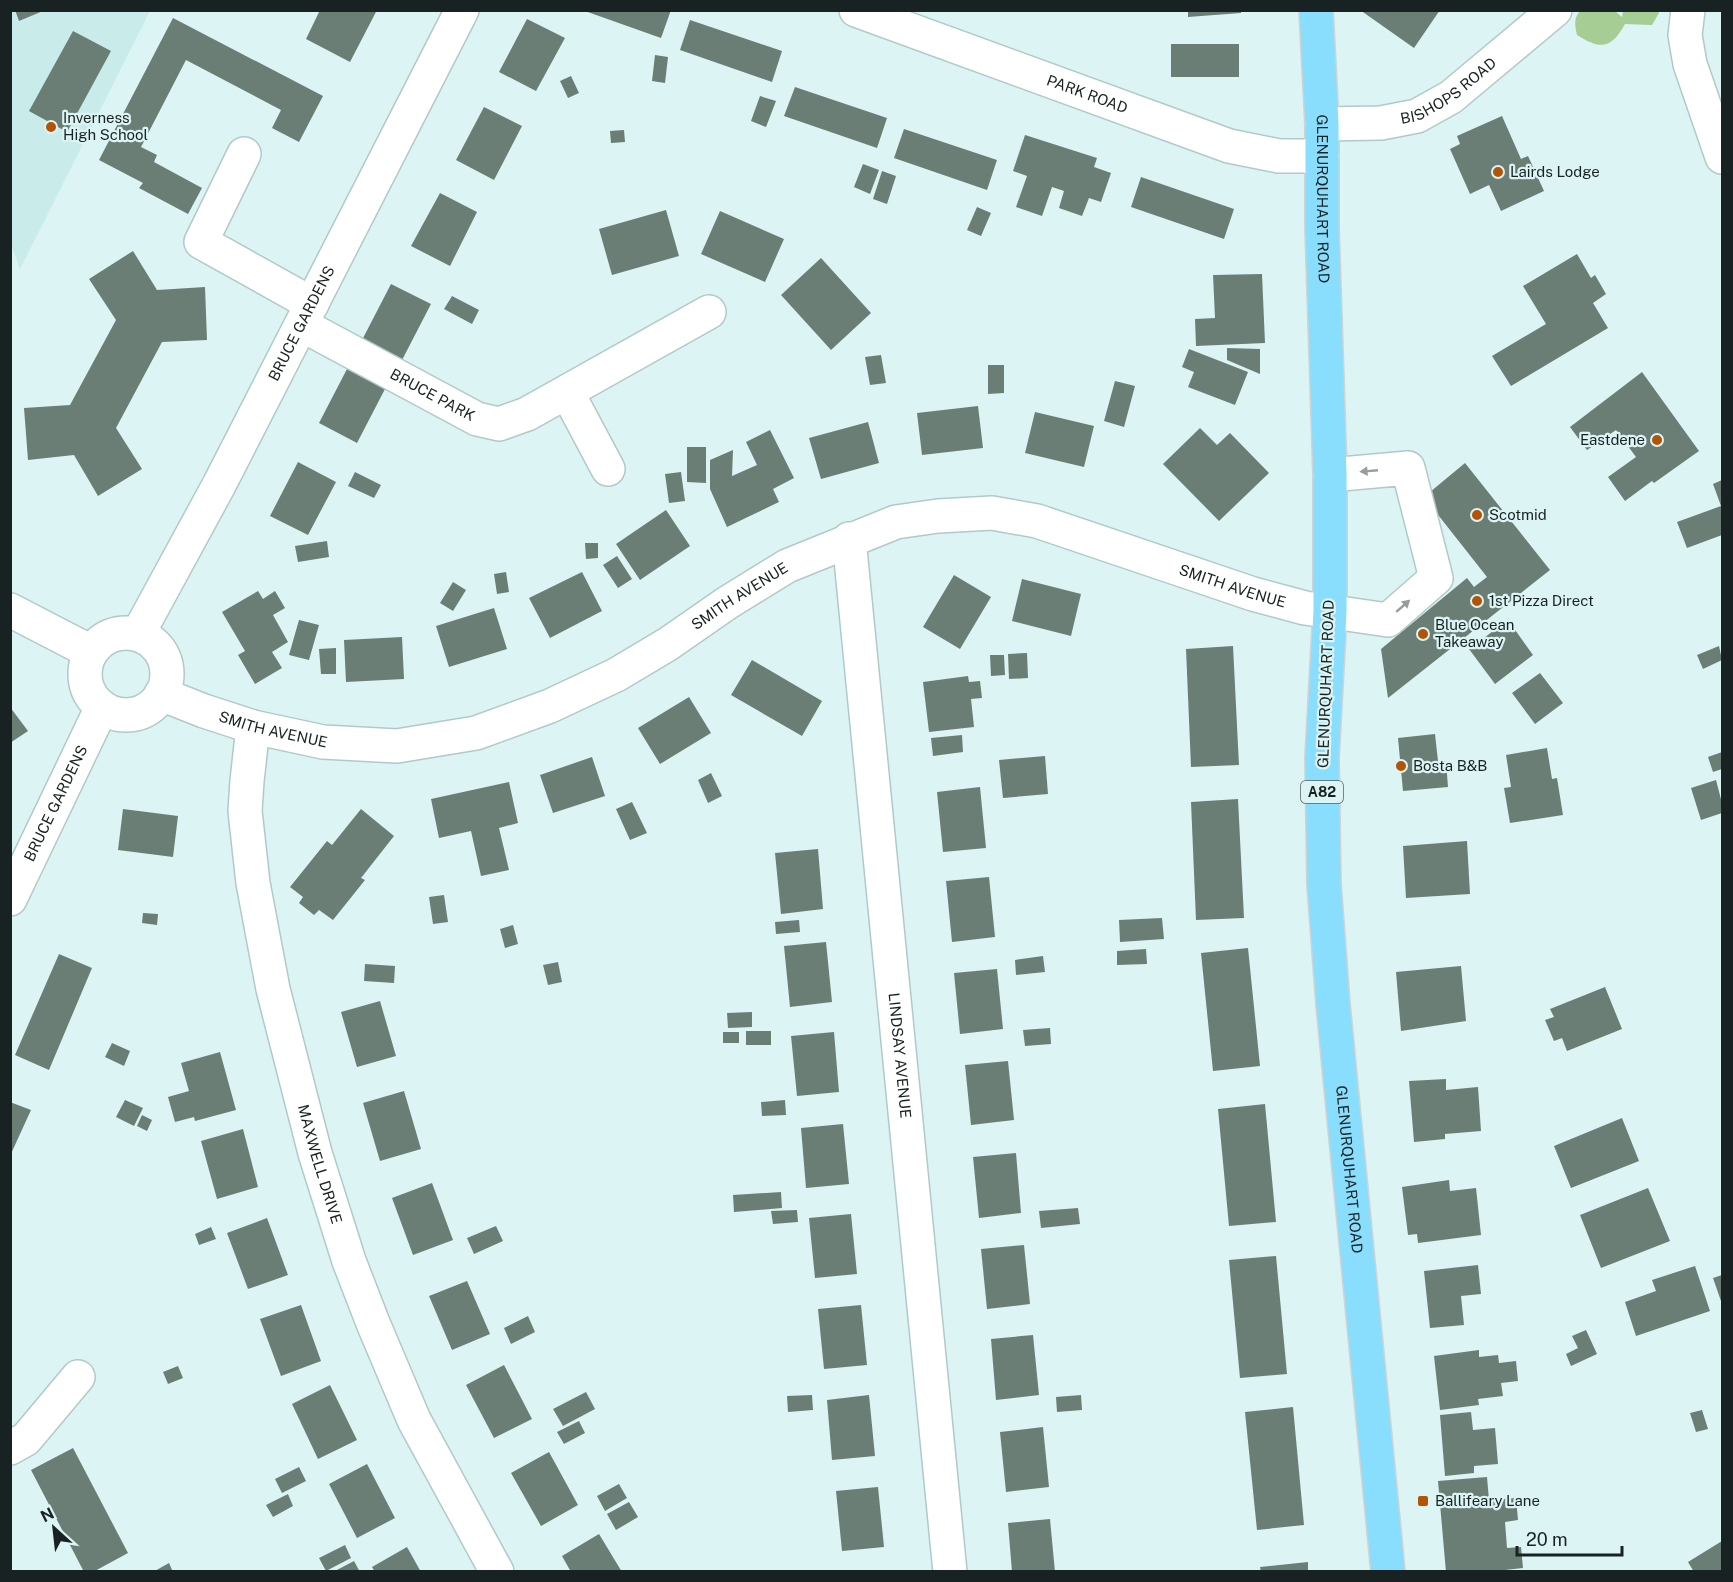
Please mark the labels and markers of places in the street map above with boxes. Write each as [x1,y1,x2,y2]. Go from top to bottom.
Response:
place label: Inverness High School [63,109,148,143]
marker: Inverness High School [44,120,58,134]
place label: Lairds Lodge [1510,163,1600,180]
marker: Lairds Lodge [1491,165,1505,179]
place label: Eastdene [1580,431,1645,448]
marker: Eastdene [1650,433,1664,447]
place label: Scotmid [1489,506,1547,523]
marker: Scotmid [1470,508,1484,522]
place label: 1st Pizza Direct [1489,592,1594,609]
marker: 1st Pizza Direct [1470,594,1484,608]
place label: Blue Ocean Takeaway [1435,616,1514,650]
marker: Blue Ocean Takeaway [1416,627,1430,641]
place label: Bosta B&B [1413,757,1487,774]
marker: Bosta B&B [1394,759,1408,773]
place label: Ballifeary Lane [1435,1492,1540,1509]
marker: Ballifeary Lane [1416,1494,1430,1508]

